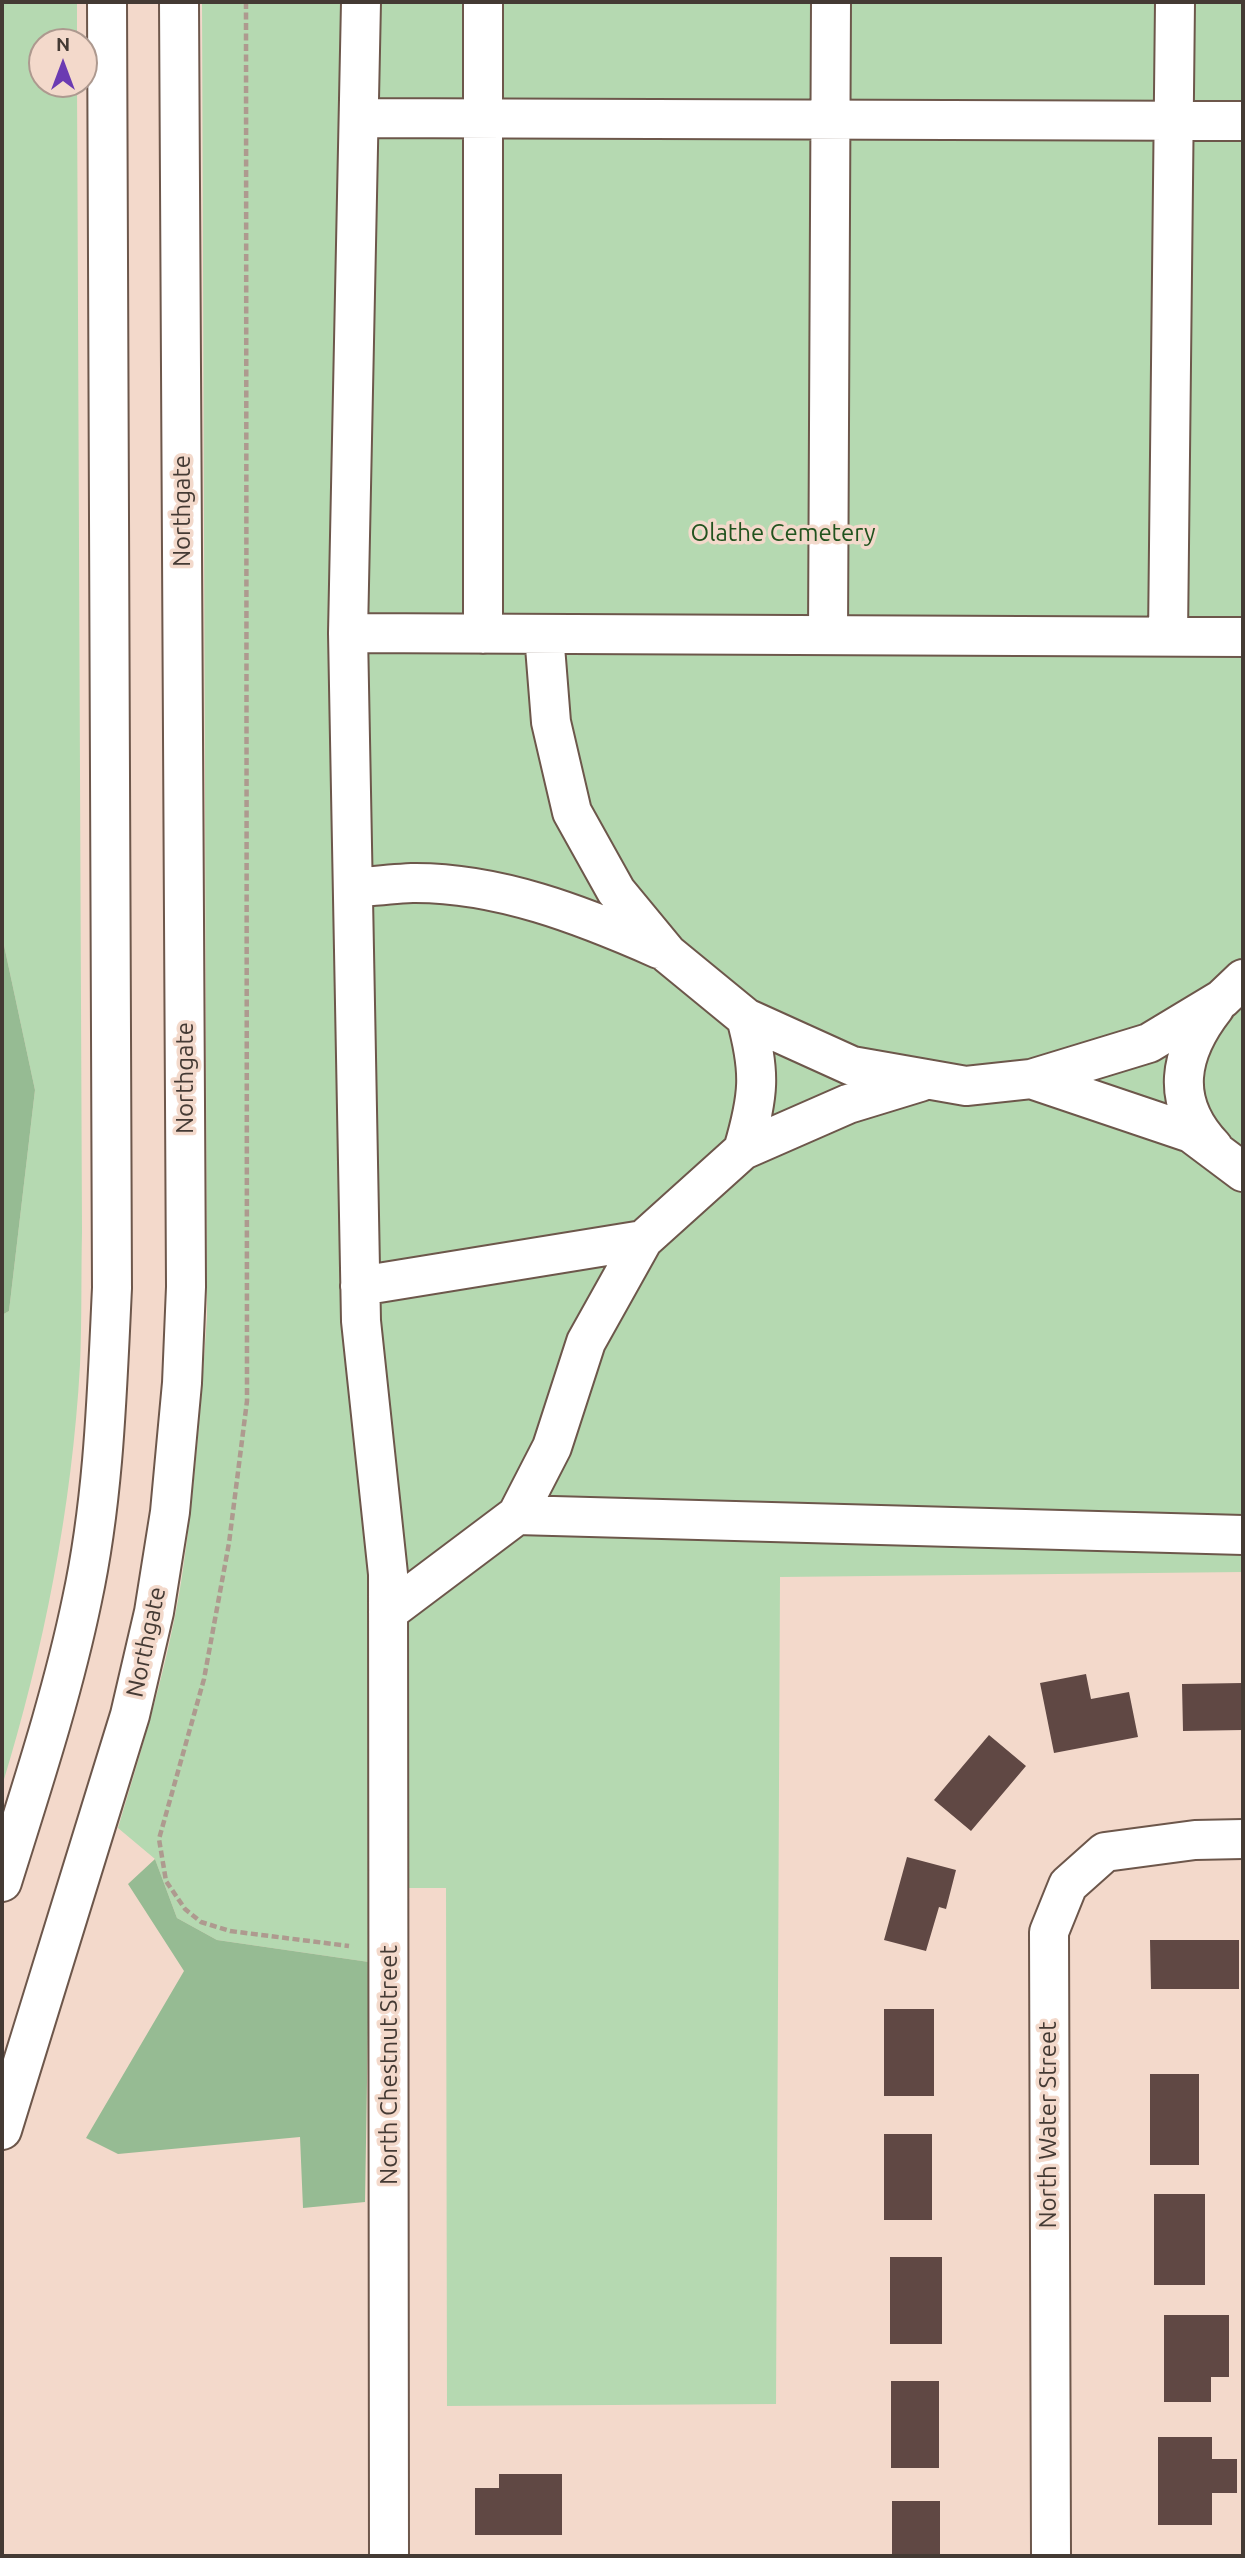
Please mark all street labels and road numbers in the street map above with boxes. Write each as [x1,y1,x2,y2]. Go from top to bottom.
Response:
street label: Northgate [168,455,196,567]
street label: Northgate [171,1022,199,1134]
street label: Northgate [120,1584,172,1700]
street label: North Chestnut Street [375,1945,403,2185]
street label: North Water Street [1034,2021,1062,2229]

